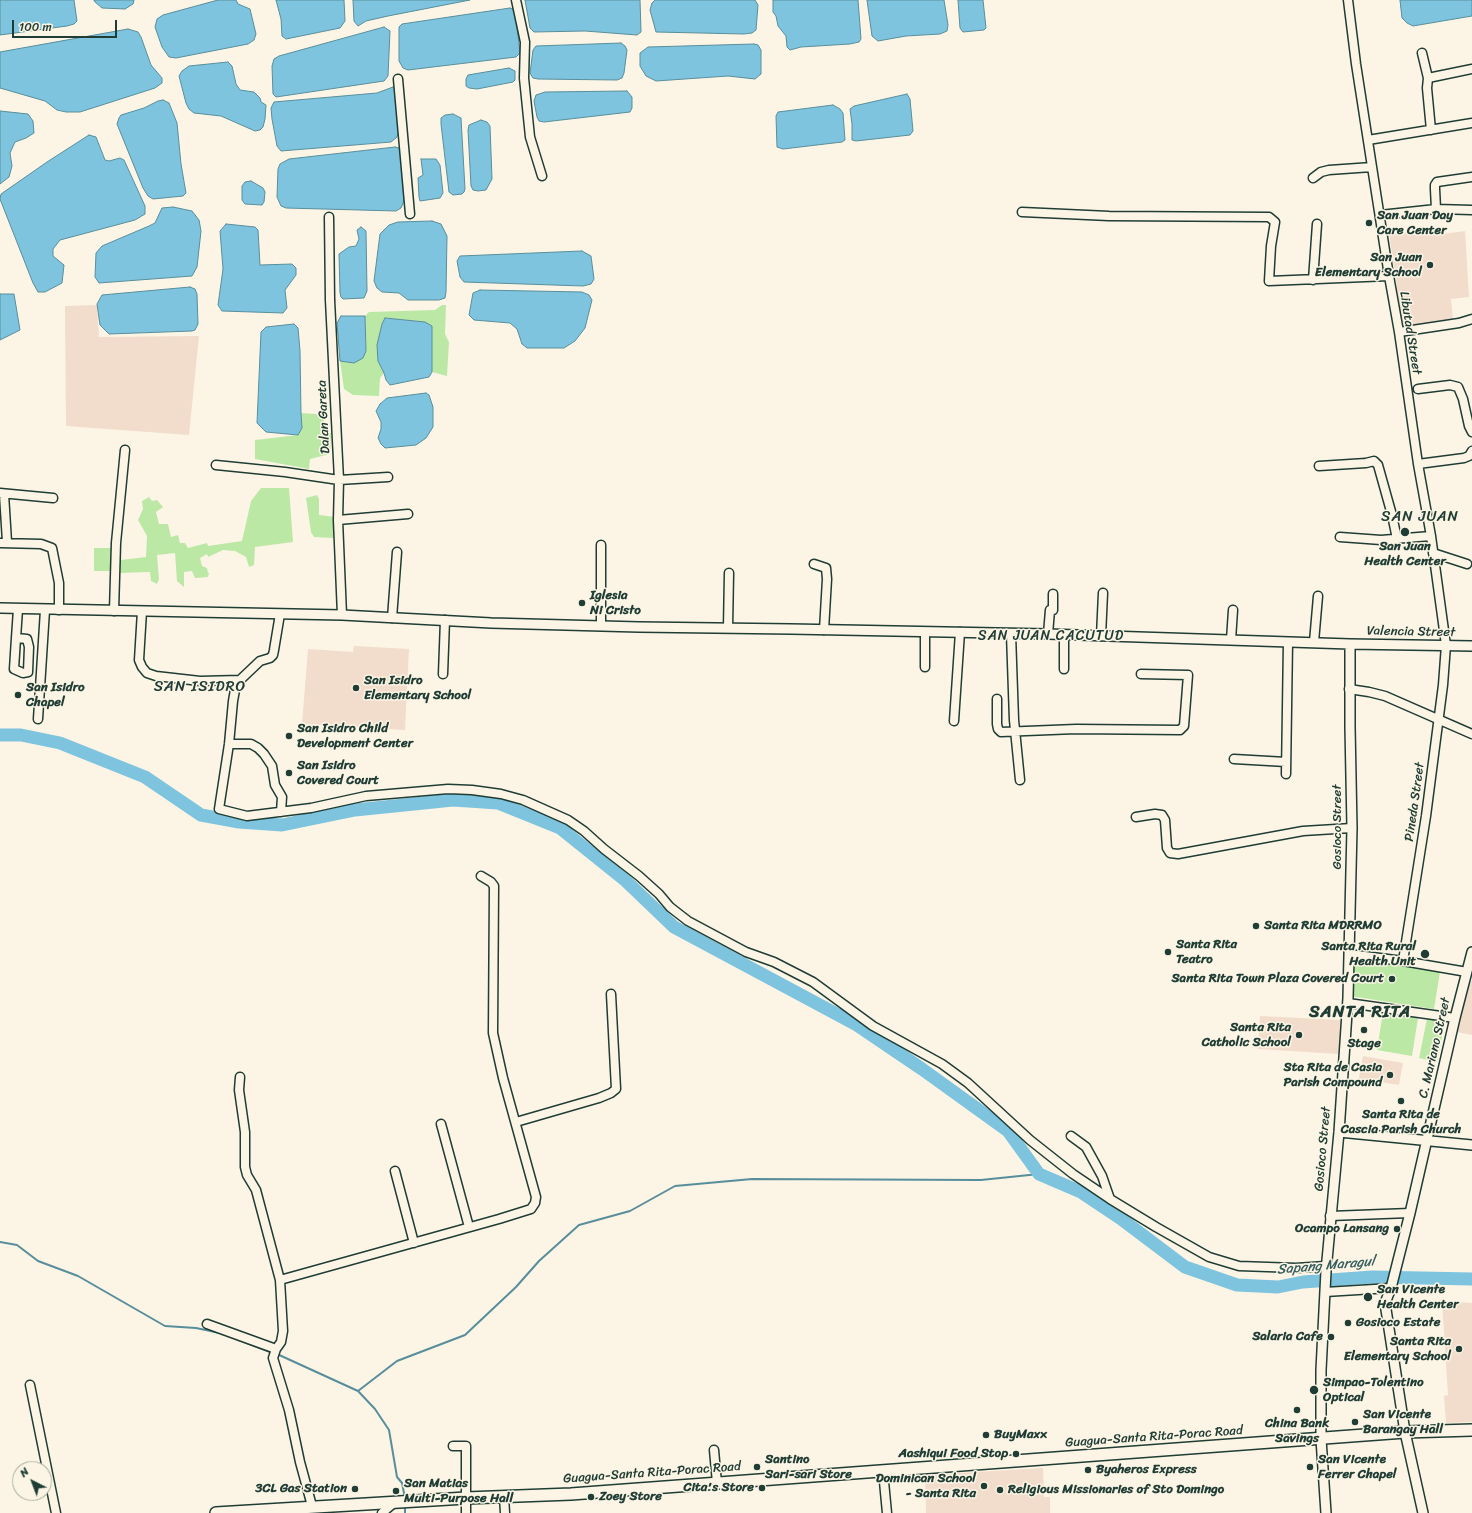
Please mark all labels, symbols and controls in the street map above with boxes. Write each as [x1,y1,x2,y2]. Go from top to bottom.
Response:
scale bar [14,12,119,38]
text: 100 m [19,16,52,38]
place label: San Juan Day Care Center [1377,208,1453,239]
marker: San Juan Day Care Center [1364,218,1374,228]
place label: San Juan Elementary School [1315,250,1422,281]
marker: San Juan Elementary School [1425,260,1435,270]
street label: Libutad Street [1396,290,1424,376]
street label: Dalan Gareta [314,380,334,454]
district label: SAN JUAN [1381,508,1459,526]
marker: San Juan Health Center [1399,526,1411,538]
place label: San Juan Health Center [1364,539,1446,570]
place label: Iglesia Ni Cristo [590,588,641,619]
marker: Iglesia Ni Cristo [577,598,587,608]
street label: Valencia Street [1367,623,1455,641]
district label: SAN JUAN CACUTUD [978,628,1124,644]
place label: San Isidro Elementary School [364,673,471,704]
district label: SAN ISIDRO [154,678,246,696]
place label: San Isidro Chapel [26,680,85,711]
marker: San Isidro Elementary School [351,683,361,693]
marker: San Isidro Chapel [13,690,23,700]
place label: San Isidro Child Development Center [297,721,413,752]
marker: San Isidro Child Development Center [284,731,294,741]
place label: San Isidro Covered Court [297,758,379,789]
street label: Pineda Street [1402,761,1428,843]
marker: San Isidro Covered Court [284,768,294,778]
street label: Gosioco Street [1330,785,1346,869]
place label: Santa Rita MDRRMO [1264,918,1382,934]
marker: Santa Rita MDRRMO [1251,921,1261,931]
place label: Santa Rita Teatro [1176,937,1237,968]
place label: Santa Rita Rural Health Unit [1321,939,1416,970]
marker: Santa Rita Teatro [1163,947,1173,957]
marker: Santa Rita Rural Health Unit [1419,948,1431,960]
place label: Santa Rita Town Plaza Covered Court [1171,971,1384,987]
marker: Santa Rita Town Plaza Covered Court [1387,974,1397,984]
street label: C. Mariano Street [1416,996,1454,1100]
district label: SANTA RITA [1310,1003,1410,1023]
place label: Santa Rita Catholic School [1202,1020,1291,1051]
marker: Stage [1359,1025,1369,1035]
marker: Santa Rita Catholic School [1294,1030,1304,1040]
place label: Stage [1347,1036,1381,1052]
place label: Sta Rita de Casia Parish Compound [1283,1060,1382,1091]
marker: Sta Rita de Casia Parish Compound [1385,1070,1395,1080]
marker: Santa Rita de Cascia Parish Church [1396,1096,1406,1106]
street label: Gosioco Street [1312,1106,1334,1192]
place label: Santa Rita de Cascia Parish Church [1341,1107,1461,1138]
place label: Ocampo Lansang [1295,1221,1389,1237]
marker: Ocampo Lansang [1392,1224,1402,1234]
water label: Sapang Maragul [1276,1253,1376,1279]
place label: San Vicente Health Center [1377,1282,1458,1313]
marker: San Vicente Health Center [1362,1291,1374,1303]
place label: Gosioco Estate [1356,1315,1440,1331]
marker: Gosioco Estate [1343,1318,1353,1328]
place label: Salaria Cafe [1252,1329,1323,1345]
marker: Salaria Cafe [1326,1332,1336,1342]
place label: Santa Rita Elementary School [1344,1334,1451,1365]
marker: Santa Rita Elementary School [1454,1344,1464,1354]
place label: Simpao-Tolentino Optical [1323,1375,1424,1406]
marker: Simpao-Tolentino Optical [1308,1384,1320,1396]
marker: China Bank Savings [1292,1405,1302,1415]
place label: San Vicente Barangay Hall [1363,1407,1443,1438]
place label: China Bank Savings [1265,1416,1329,1447]
marker: San Vicente Barangay Hall [1350,1417,1360,1427]
street label: Guagua-Santa Rita-Porac Road [1065,1423,1243,1451]
place label: BuyMaxx [994,1427,1047,1443]
marker: BuyMaxx [981,1430,991,1440]
place label: Aashiqui Food Stop [898,1446,1008,1462]
marker: Aashiqui Food Stop [1011,1449,1021,1459]
place label: Santino Sari-sari Store [765,1452,852,1483]
place label: San Vicente Ferrer Chapel [1318,1452,1397,1483]
street label: Guagua-Santa Rita-Porac Road [563,1459,741,1487]
north arrow [12,1461,52,1501]
marker: Santino Sari-sari Store [752,1462,762,1472]
place label: Byaheros Express [1096,1462,1197,1478]
marker: San Vicente Ferrer Chapel [1305,1462,1315,1472]
text: N [15,1463,33,1482]
marker: Byaheros Express [1083,1465,1093,1475]
place label: Dominican School - Santa Rita [876,1471,976,1502]
place label: San Matias Multi-Purpose Hall [404,1476,513,1507]
place label: Cita's Store [683,1480,754,1496]
place label: 3CL Gas Station [255,1481,347,1497]
marker: Dominican School - Santa Rita [979,1481,989,1491]
place label: Religious Missionaries of Sto Domingo [1008,1482,1224,1498]
marker: Cita's Store [757,1483,767,1493]
marker: 3CL Gas Station [350,1484,360,1494]
marker: Religious Missionaries of Sto Domingo [995,1485,1005,1495]
marker: San Matias Multi-Purpose Hall [391,1486,401,1496]
place label: Zoey Store [599,1489,662,1505]
marker: Zoey Store [586,1492,596,1502]

